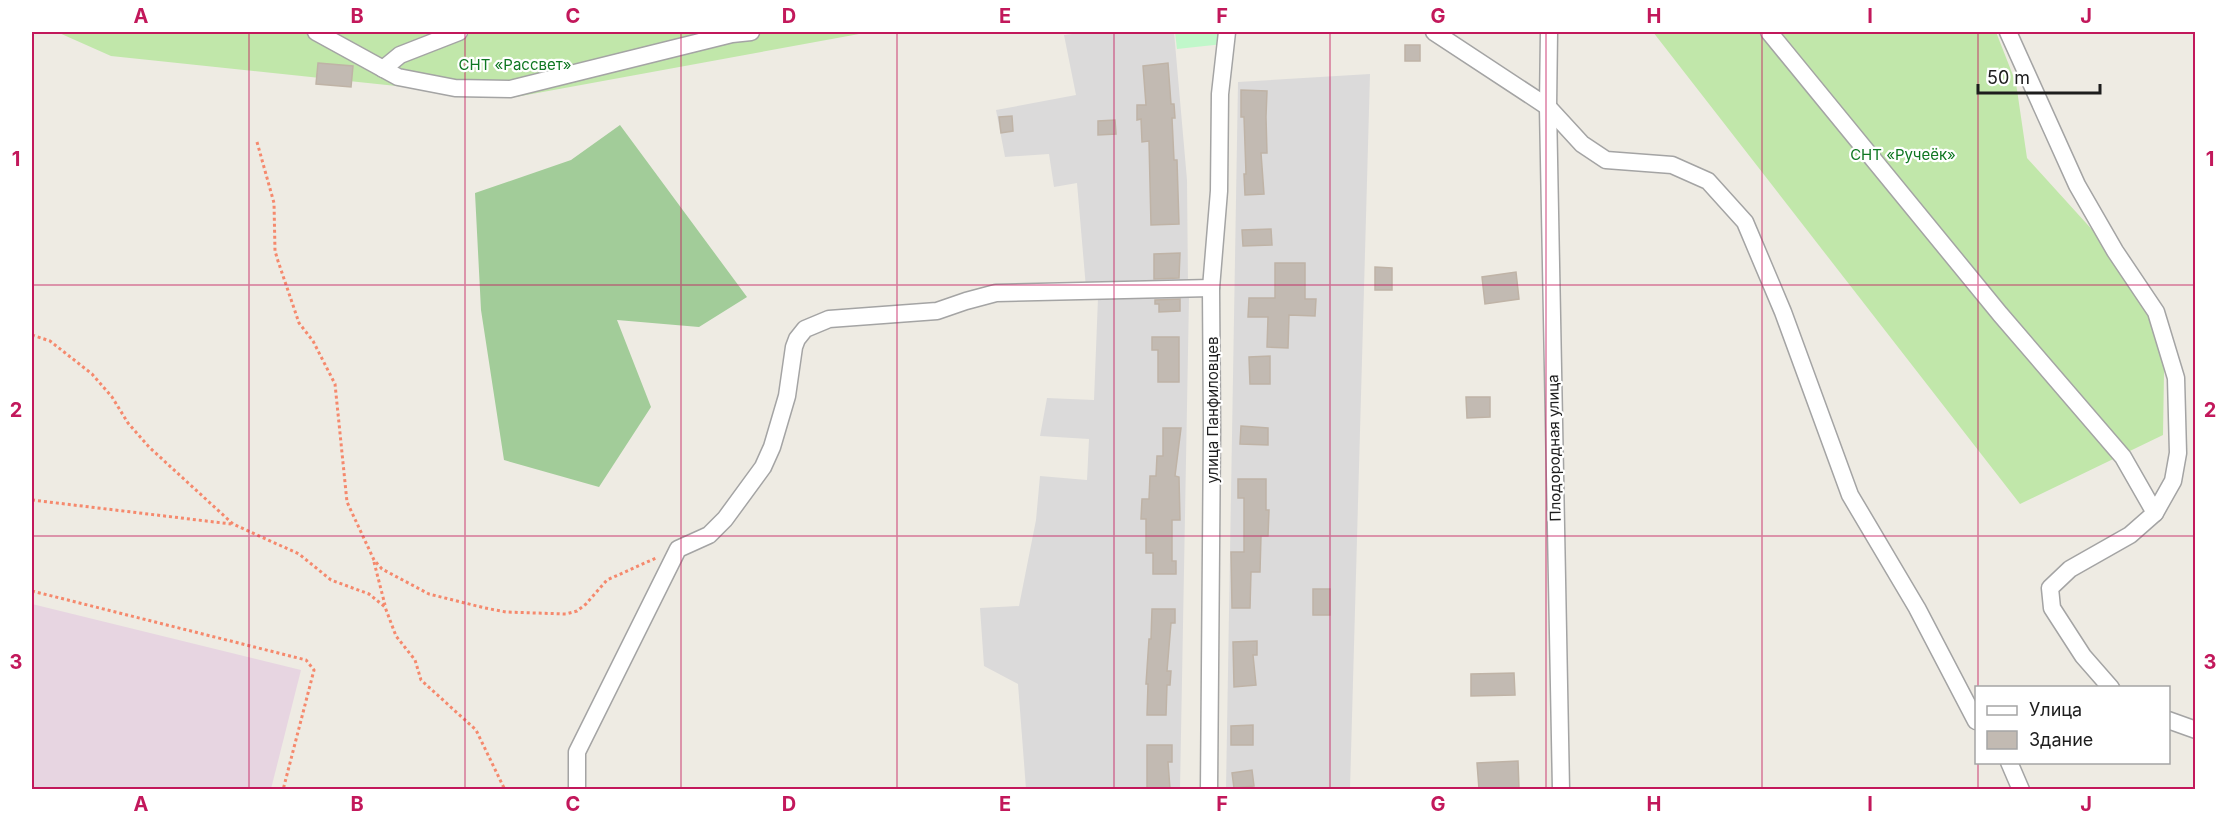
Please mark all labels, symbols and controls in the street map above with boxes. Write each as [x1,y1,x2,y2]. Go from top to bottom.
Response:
text: A [134,4,149,28]
text: B [350,4,364,28]
text: C [566,4,580,28]
text: D [782,4,796,28]
text: E [999,4,1011,28]
text: F [1216,4,1228,28]
text: G [1430,4,1446,28]
text: H [1647,4,1661,28]
text: I [1867,4,1873,28]
text: J [2080,4,2092,28]
park label: СНТ «Рассвет» [459,55,571,74]
scale bar [1978,57,2100,95]
text: 50 m [1987,67,2030,88]
park label: СНТ «Ручеёк» [1850,145,1956,164]
text: 1 [12,147,20,171]
text: 1 [2206,147,2214,171]
street label: улица Панфиловцев [1203,337,1222,483]
street label: Плодородная улица [1543,374,1565,522]
text: 2 [10,398,22,422]
text: 2 [2204,398,2216,422]
text: 3 [10,650,22,674]
text: 3 [2204,650,2216,674]
legend [1975,686,2170,764]
text: Улица [2029,699,2082,720]
text: Здание [2029,729,2093,750]
text: A [134,792,149,816]
text: B [350,792,364,816]
text: C [566,792,580,816]
text: D [782,792,796,816]
text: E [999,792,1011,816]
text: F [1216,792,1228,816]
text: G [1430,792,1446,816]
text: H [1647,792,1661,816]
text: I [1867,792,1873,816]
text: J [2080,792,2092,816]

